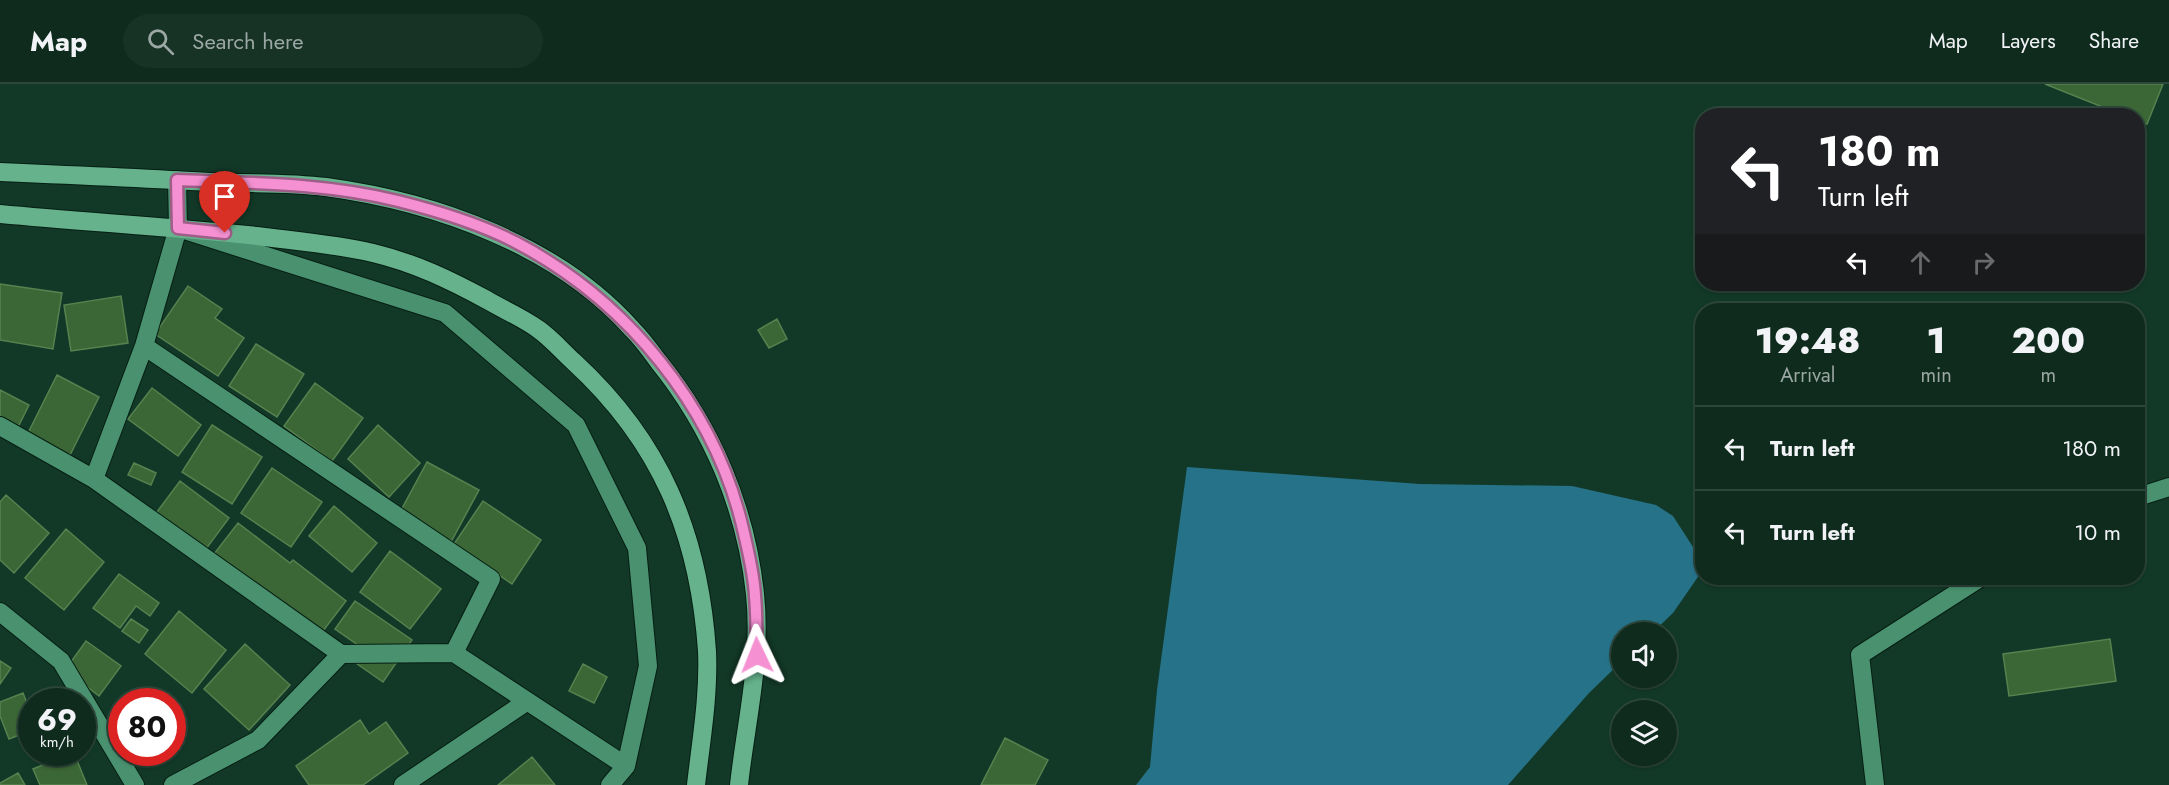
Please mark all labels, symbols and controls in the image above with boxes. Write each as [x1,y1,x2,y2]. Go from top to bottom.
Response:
search box [123,14,543,68]
text: Map [30,21,87,62]
icon: search [144,25,177,58]
text: Search here [192,25,304,57]
text: Map [1929,26,1968,56]
text: Layers [2001,26,2056,56]
text: Share [2089,26,2139,56]
text: 180 m [1818,121,1941,182]
icon: left [1719,132,1797,210]
pin [199,171,250,233]
text: Turn left [1818,177,1908,216]
icon: arrive [208,180,241,213]
icon: left [1841,246,1874,279]
icon: ahead [1904,246,1937,279]
icon: right [1967,246,2000,279]
text: 19:48 [1755,314,1861,366]
text: 1 [1927,314,1946,366]
text: 200 [2012,314,2085,366]
text: Arrival [1780,361,1835,390]
text: min [1920,361,1952,390]
text: m [2041,361,2056,390]
icon: left [1719,432,1752,465]
text: Turn left [1770,432,1855,464]
text: 180 m [2062,432,2121,464]
icon: left [1719,516,1752,549]
text: Turn left [1770,516,1855,548]
text: 10 m [2074,516,2121,548]
map controls [1611,622,1677,766]
button: sound [1611,622,1677,688]
position arrow [725,623,789,687]
speed limit sign: 80 [108,688,186,766]
text: 69 [37,698,77,741]
button: layers [1611,700,1677,766]
text: km/h [40,731,74,753]

